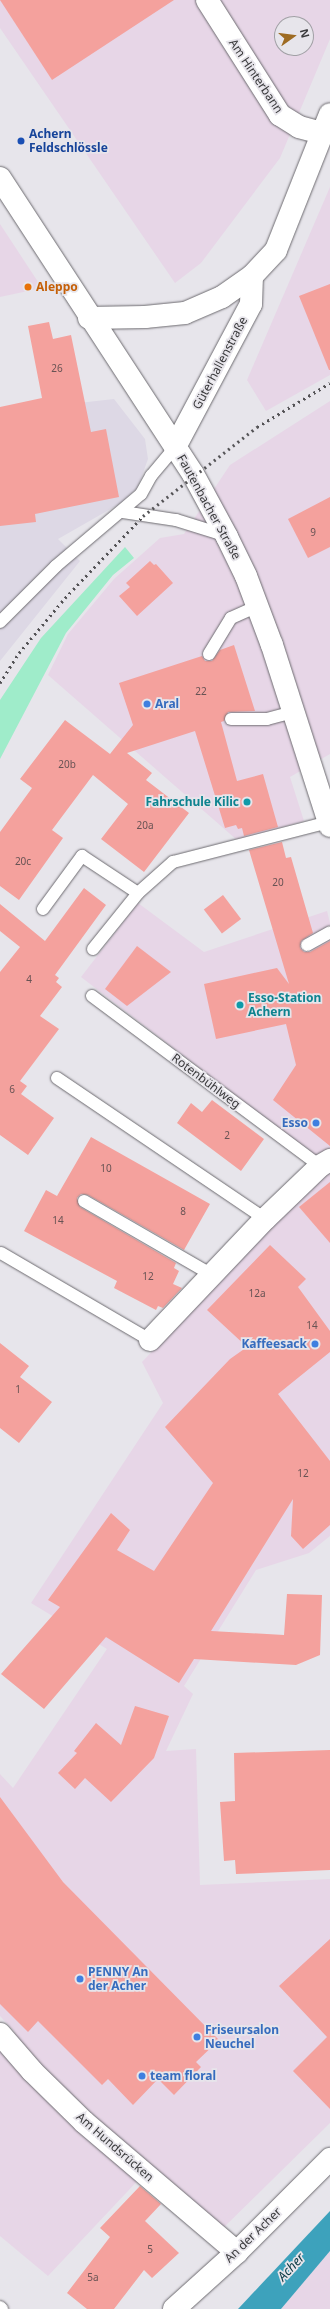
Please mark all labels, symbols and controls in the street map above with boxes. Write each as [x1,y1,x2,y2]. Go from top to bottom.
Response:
north arrow [274,16,314,56]
text: N [297,27,314,39]
street label: Am Hinterbann [226,36,286,116]
place label: Achern Feldschlössle [29,127,108,155]
marker: Achern Feldschlössle [16,136,26,146]
place label: Aleppo [36,280,78,294]
marker: Aleppo [23,282,33,292]
street label: Güterhallenstraße [190,314,250,412]
house number: 26 [51,363,63,375]
street label: Fautenbacher Straße [174,452,244,562]
house number: 9 [310,527,316,539]
house number: 22 [195,686,207,698]
place label: Aral [155,697,179,711]
marker: Aral [142,699,152,709]
house number: 20b [58,759,76,771]
place label: Fahrschule Kilic [145,795,239,809]
marker: Fahrschule Kilic [242,797,252,807]
house number: 20a [136,820,154,832]
house number: 20c [15,856,31,868]
house number: 20 [272,877,284,889]
house number: 4 [26,974,32,986]
place label: Esso-Station Achern [248,991,321,1019]
marker: Esso-Station Achern [235,1000,245,1010]
street label: Rotenbühlweg [169,1051,243,1111]
house number: 6 [9,1084,15,1096]
place label: Esso [282,1116,308,1130]
marker: Esso [311,1118,321,1128]
house number: 2 [224,1130,230,1142]
house number: 10 [100,1163,112,1175]
house number: 8 [180,1206,186,1218]
house number: 14 [52,1215,64,1227]
house number: 12 [142,1271,154,1283]
house number: 12a [248,1288,266,1300]
house number: 14 [306,1320,318,1332]
place label: Kaffeesack [241,1337,307,1351]
marker: Kaffeesack [310,1339,320,1349]
house number: 1 [15,1384,21,1396]
house number: 12 [297,1468,309,1480]
place label: PENNY An der Acher [88,1965,148,1993]
marker: PENNY An der Acher [75,1974,85,1984]
place label: Friseursalon Neuchel [205,2023,279,2051]
marker: Friseursalon Neuchel [192,2032,202,2042]
place label: team floral [150,2069,216,2083]
marker: team floral [137,2071,147,2081]
street label: Am Hundsrücken [73,2110,157,2184]
street label: An der Acher [222,2204,284,2266]
house number: 5 [147,2244,153,2256]
water label: Acher [274,2250,308,2284]
house number: 5a [87,2272,99,2284]

